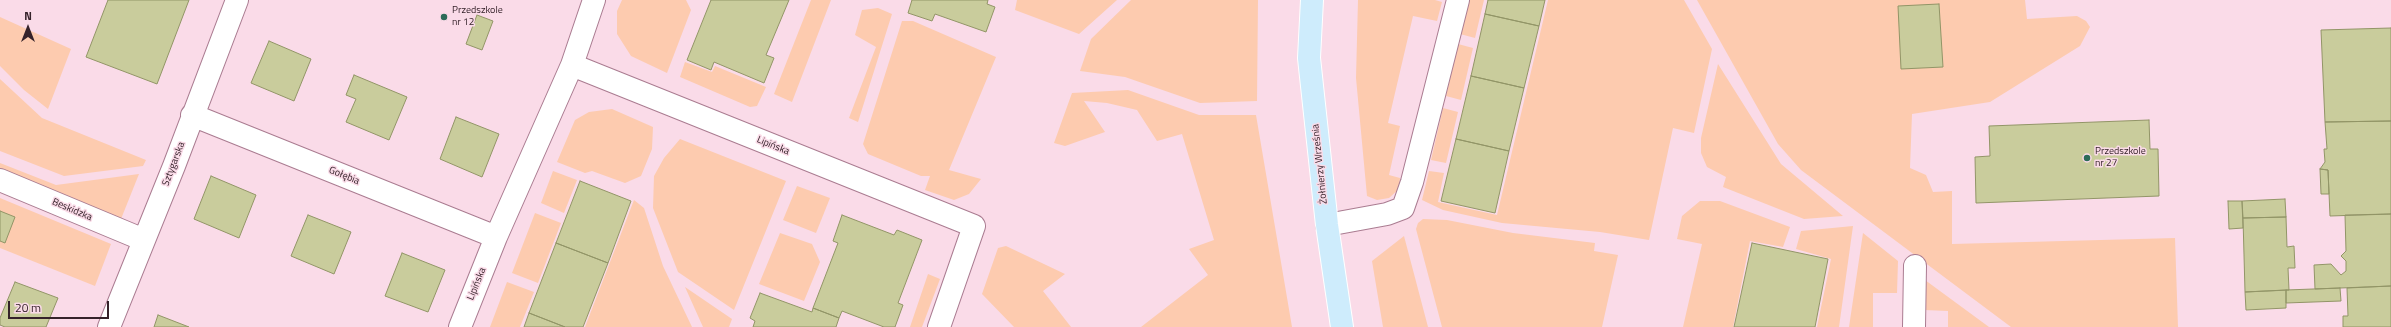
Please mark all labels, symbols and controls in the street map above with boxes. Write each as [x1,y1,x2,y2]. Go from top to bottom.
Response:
place label: Przedszkole nr 12 [452,5,503,28]
north arrow [8,8,48,48]
text: N [24,8,32,24]
marker: Przedszkole nr 12 [439,12,449,22]
street label: Żołnierzy Września [1310,123,1330,205]
street label: Lipińska [755,134,791,158]
street label: Sztygarska [160,140,188,188]
place label: Przedszkole nr 27 [2095,146,2146,170]
marker: Przedszkole nr 27 [2082,153,2092,163]
street label: Gołębia [327,164,361,188]
street label: Beskidzka [50,196,94,224]
street label: Lipińska [465,266,489,302]
scale bar [10,293,111,319]
text: 20 m [15,298,41,317]

